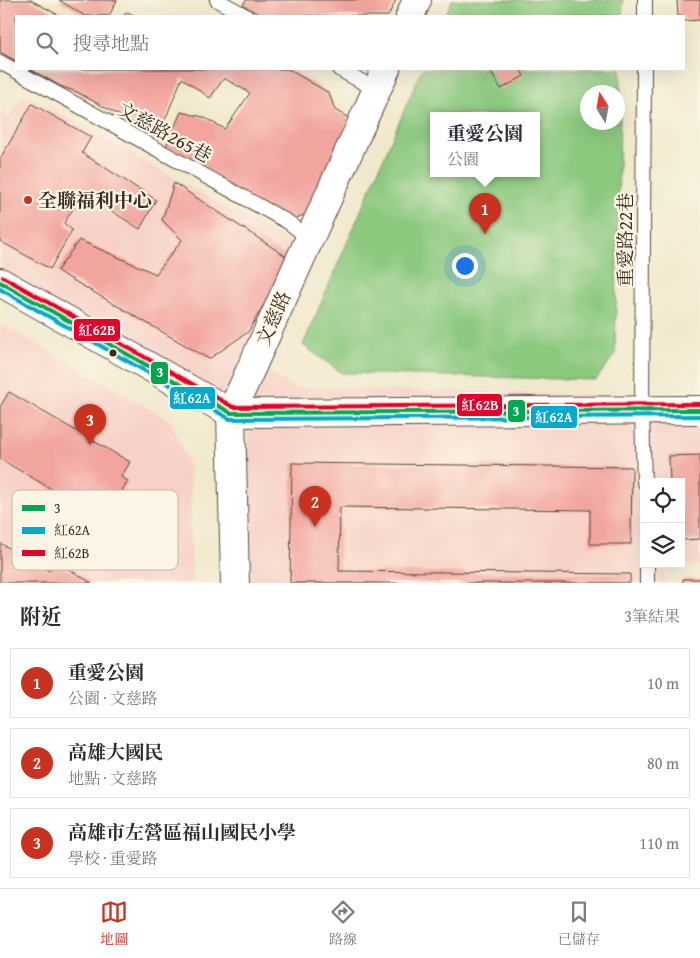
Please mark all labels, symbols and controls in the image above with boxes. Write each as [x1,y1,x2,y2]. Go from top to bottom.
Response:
search box [15,15,685,70]
icon: search [33,29,61,57]
text: 搜尋地點 [73,29,149,57]
north arrow [580,85,625,130]
street label: 文慈路265巷 [113,95,217,169]
popup [430,112,540,177]
text: 重愛公園 [447,119,523,147]
text: 公園 [447,147,479,171]
place label: 全聯福利中心 [38,186,152,214]
pin: 1 [469,193,501,234]
street label: 重愛路22巷 [611,193,639,287]
marker: 全聯福利中心 [22,194,34,206]
your location [452,253,478,279]
street label: 文慈路 [249,286,297,350]
line badge: 紅62B [73,318,121,342]
text: 紅62B [78,320,116,340]
unlabelled marker [108,348,118,358]
line badge: 3 [150,361,169,385]
text: 3 [156,362,164,382]
line badge: 紅62A [169,386,216,410]
text: 紅62A [173,388,211,408]
line badge: 紅62B [456,393,503,417]
text: 紅62B [461,395,499,415]
line badge: 3 [507,399,526,423]
text: 3 [512,401,520,421]
pin: 3 [74,404,106,445]
line badge: 紅62A [530,405,578,429]
text: 紅62A [535,407,573,427]
map controls [640,478,685,568]
button: locate [640,478,685,523]
pin: 2 [299,486,331,527]
legend [12,490,178,570]
text: 3 [54,498,61,518]
text: 紅62A [54,520,90,540]
button: layers [640,523,685,568]
text: 紅62B [54,543,89,563]
text: 附近 [20,601,62,632]
text: 3筆結果 [624,604,680,628]
text: 重愛公園 [68,658,144,686]
text: 1 [33,671,41,695]
text: 10 m [647,671,679,695]
text: 公園 · 文慈路 [68,686,158,710]
text: 高雄大國民 [68,738,163,766]
text: 2 [33,751,41,775]
text: 80 m [647,751,679,775]
text: 地點 · 文慈路 [68,766,158,790]
text: 高雄市左營區福山國民小學 [68,818,296,846]
text: 3 [33,831,41,855]
text: 110 m [639,831,679,855]
text: 學校 · 重愛路 [68,846,158,870]
tab: 地圖 [100,898,128,949]
tab: 路線 [329,898,357,949]
tab: 已儲存 [558,898,600,949]

